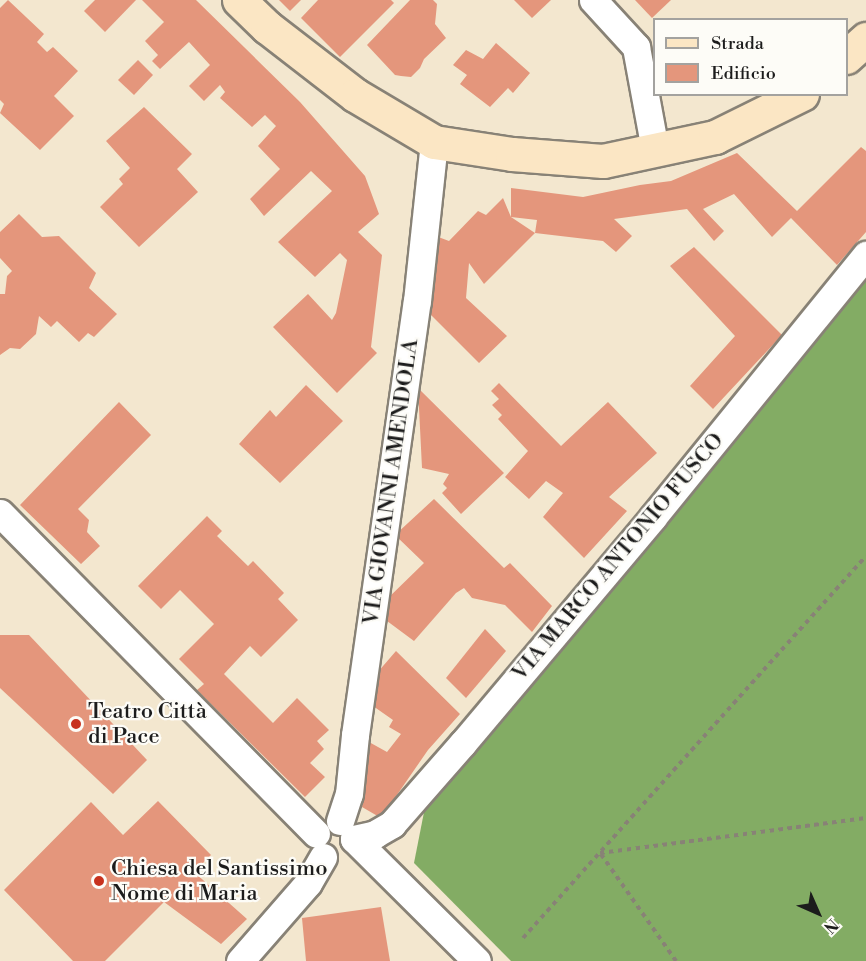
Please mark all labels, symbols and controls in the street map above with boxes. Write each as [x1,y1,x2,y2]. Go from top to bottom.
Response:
legend [653,18,848,96]
text: Strada [711,32,764,55]
text: Edificio [711,62,776,85]
street label: VIA GIOVANNI AMENDOLA [358,337,424,627]
street label: VIA MARCO ANTONIO FUSCO [507,428,729,686]
place label: Teatro Città di Pace [88,698,207,750]
marker: Teatro Città di Pace [69,717,83,731]
place label: Chiesa del Santissimo Nome di Maria [111,855,328,906]
marker: Chiesa del Santissimo Nome di Maria [92,874,106,888]
north arrow [788,883,848,943]
text: N [819,914,842,937]

